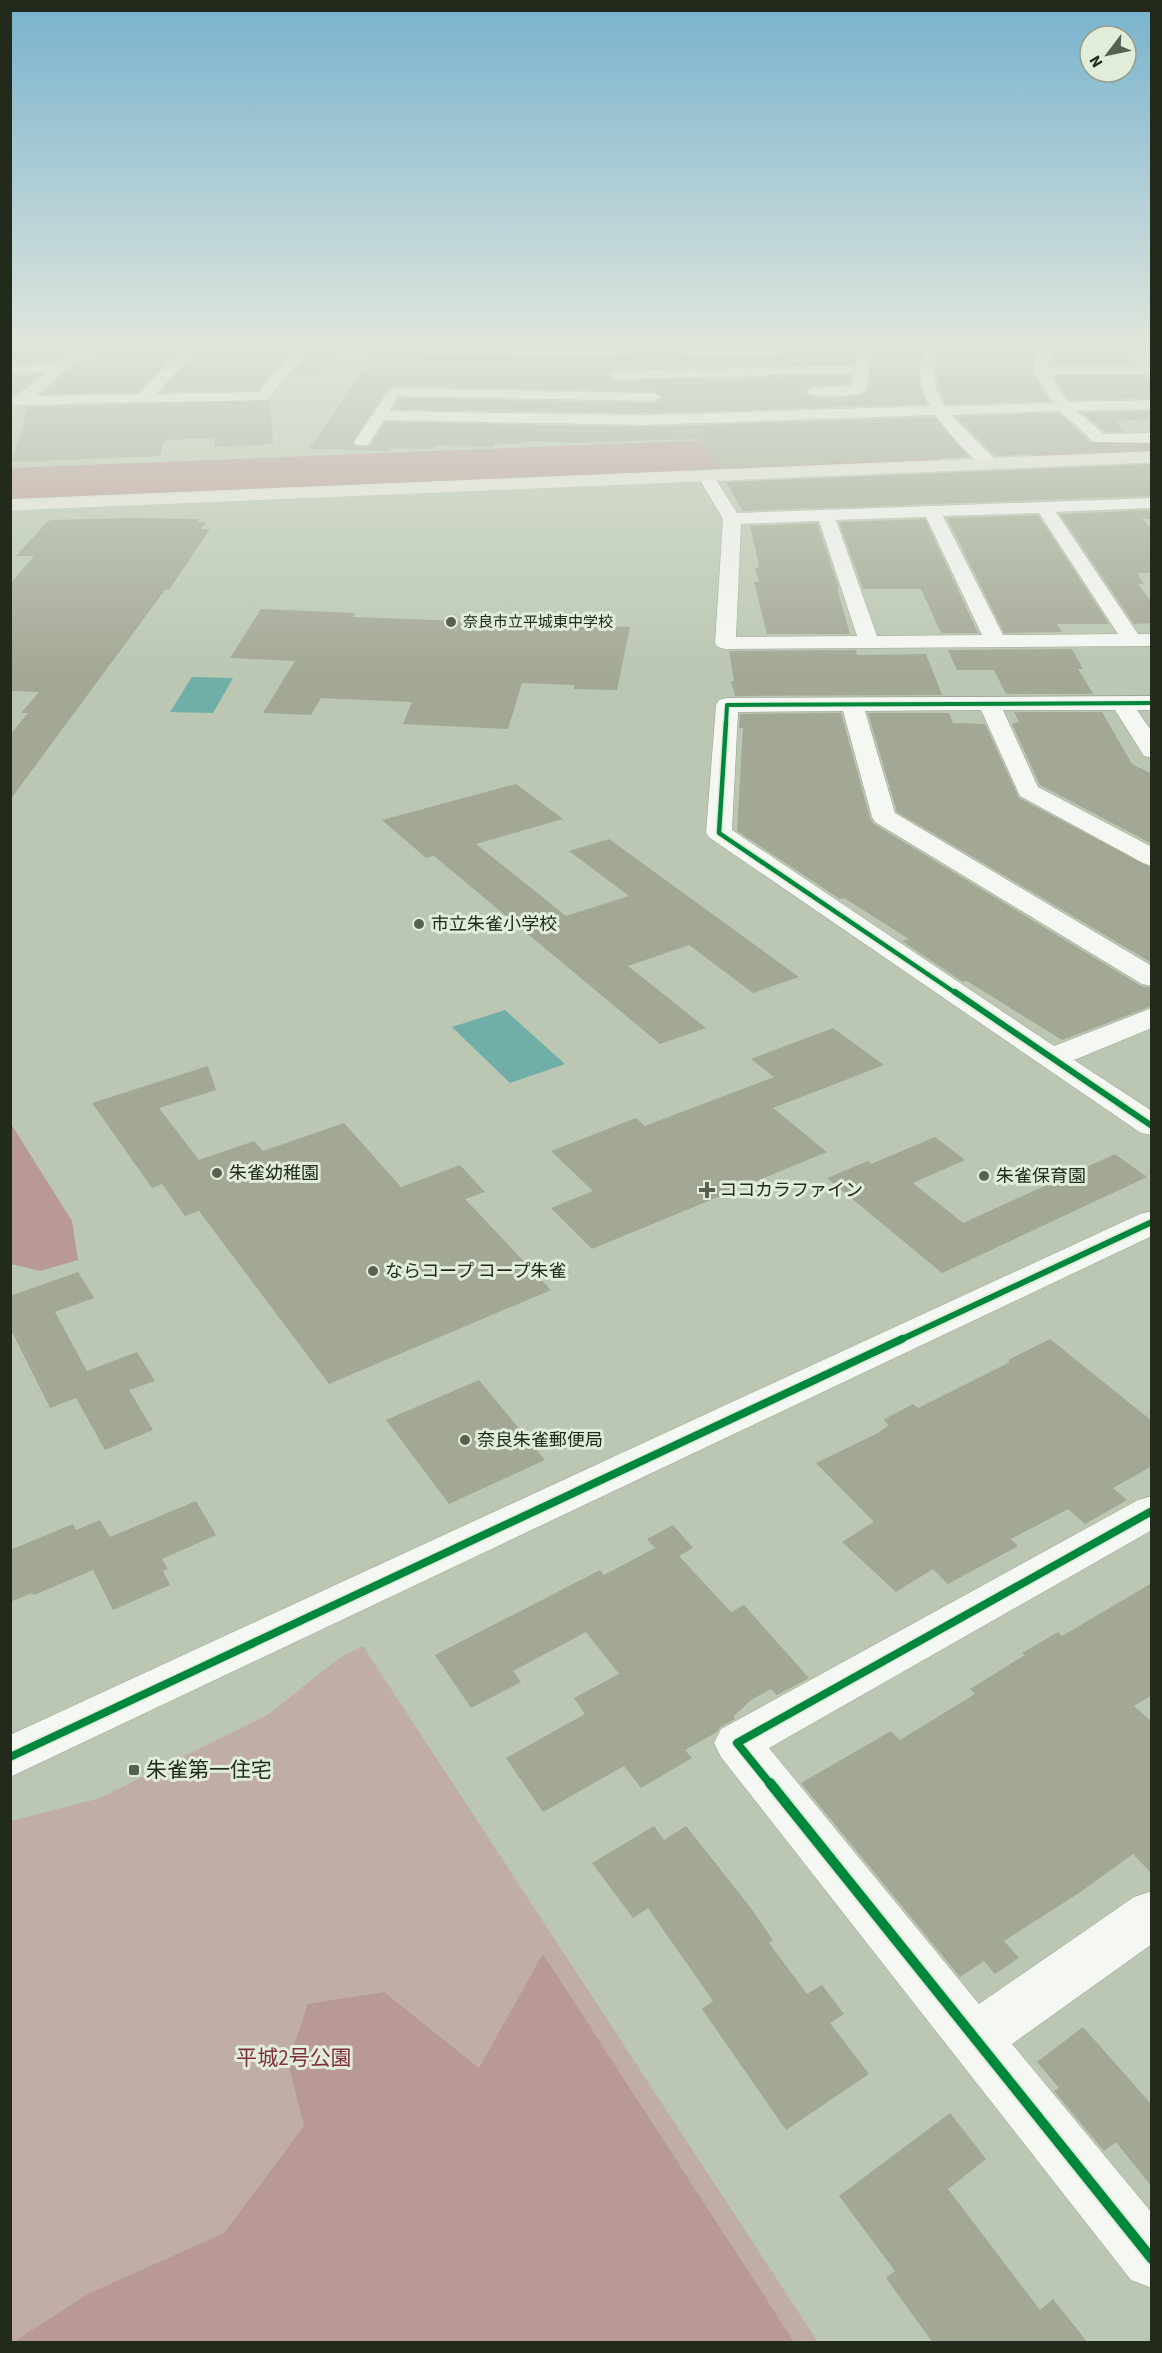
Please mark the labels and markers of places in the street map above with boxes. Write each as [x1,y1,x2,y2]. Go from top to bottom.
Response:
place label: 奈良市立平城東中学校 [463,612,613,633]
marker: 奈良市立平城東中学校 [444,615,458,629]
place label: 市立朱雀小学校 [431,912,557,937]
marker: 市立朱雀小学校 [412,917,426,931]
place label: 朱雀幼稚園 [229,1161,319,1186]
place label: 朱雀保育園 [996,1164,1086,1189]
marker: 朱雀幼稚園 [210,1166,224,1180]
marker: 朱雀保育園 [977,1169,991,1183]
place label: ココカラファイン [719,1178,863,1203]
marker: ココカラファイン [700,1183,714,1197]
place label: ならコープ コープ朱雀 [385,1259,566,1284]
marker: ならコープ コープ朱雀 [366,1264,380,1278]
place label: 奈良朱雀郵便局 [477,1428,603,1453]
marker: 奈良朱雀郵便局 [458,1433,472,1447]
place label: 朱雀第一住宅 [146,1755,272,1785]
marker: 朱雀第一住宅 [127,1763,141,1777]

